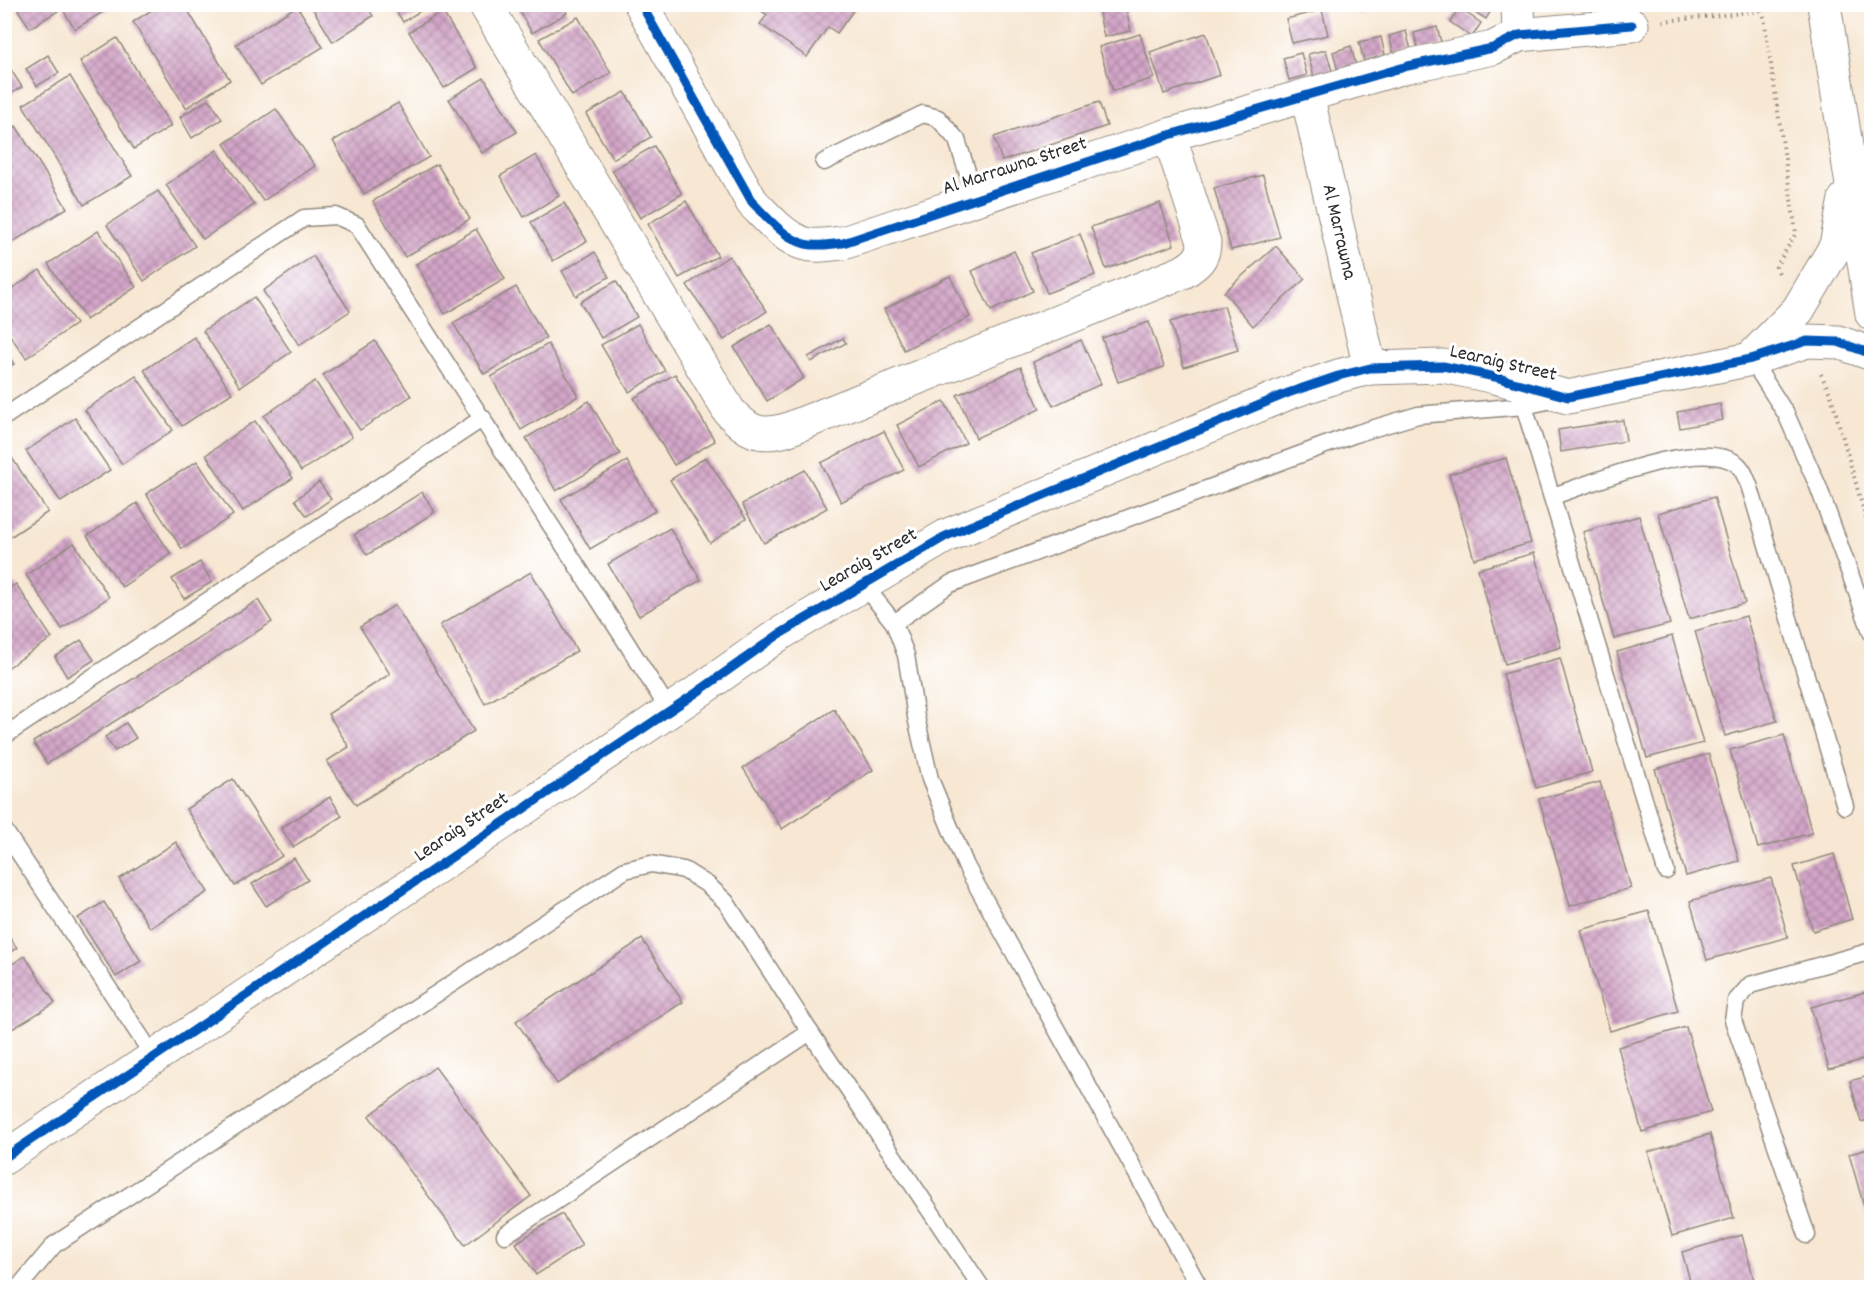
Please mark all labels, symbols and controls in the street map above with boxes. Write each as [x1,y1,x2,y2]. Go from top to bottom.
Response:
street label: Al Marrawna Street [939,130,1091,204]
street label: Al Marrawna [1313,182,1363,283]
street label: Learaig Street [1447,338,1559,390]
street label: Learaig Street [815,522,923,600]
street label: Learaig Street [409,786,515,870]

